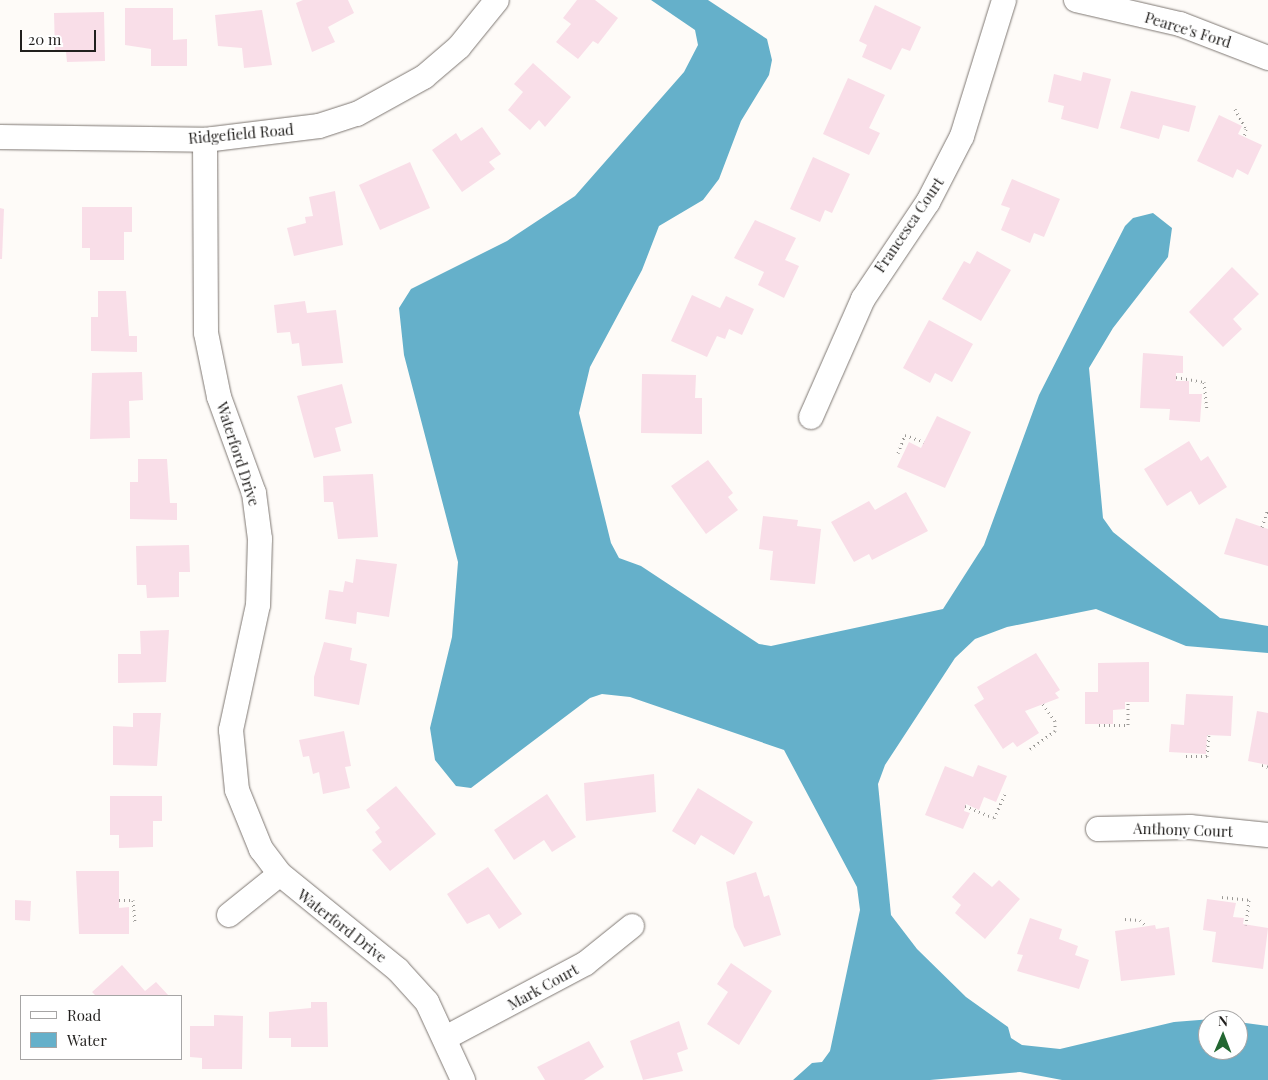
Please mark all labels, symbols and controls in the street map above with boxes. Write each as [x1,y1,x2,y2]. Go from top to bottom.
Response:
street label: Pearce's Ford [1143,8,1233,52]
scale bar [22,20,99,52]
text: 20 m [28,29,61,49]
street label: Ridgefield Road [188,120,294,148]
street label: Francesca Court [871,174,947,276]
street label: Waterford Drive [213,400,263,508]
street label: Anthony Court [1133,819,1233,841]
street label: Waterford Drive [294,886,390,966]
street label: Mark Court [505,960,581,1014]
legend [20,995,182,1060]
text: Road [67,1005,101,1025]
north arrow [1198,1010,1248,1060]
text: N [1218,1011,1228,1030]
text: Water [67,1030,107,1050]

